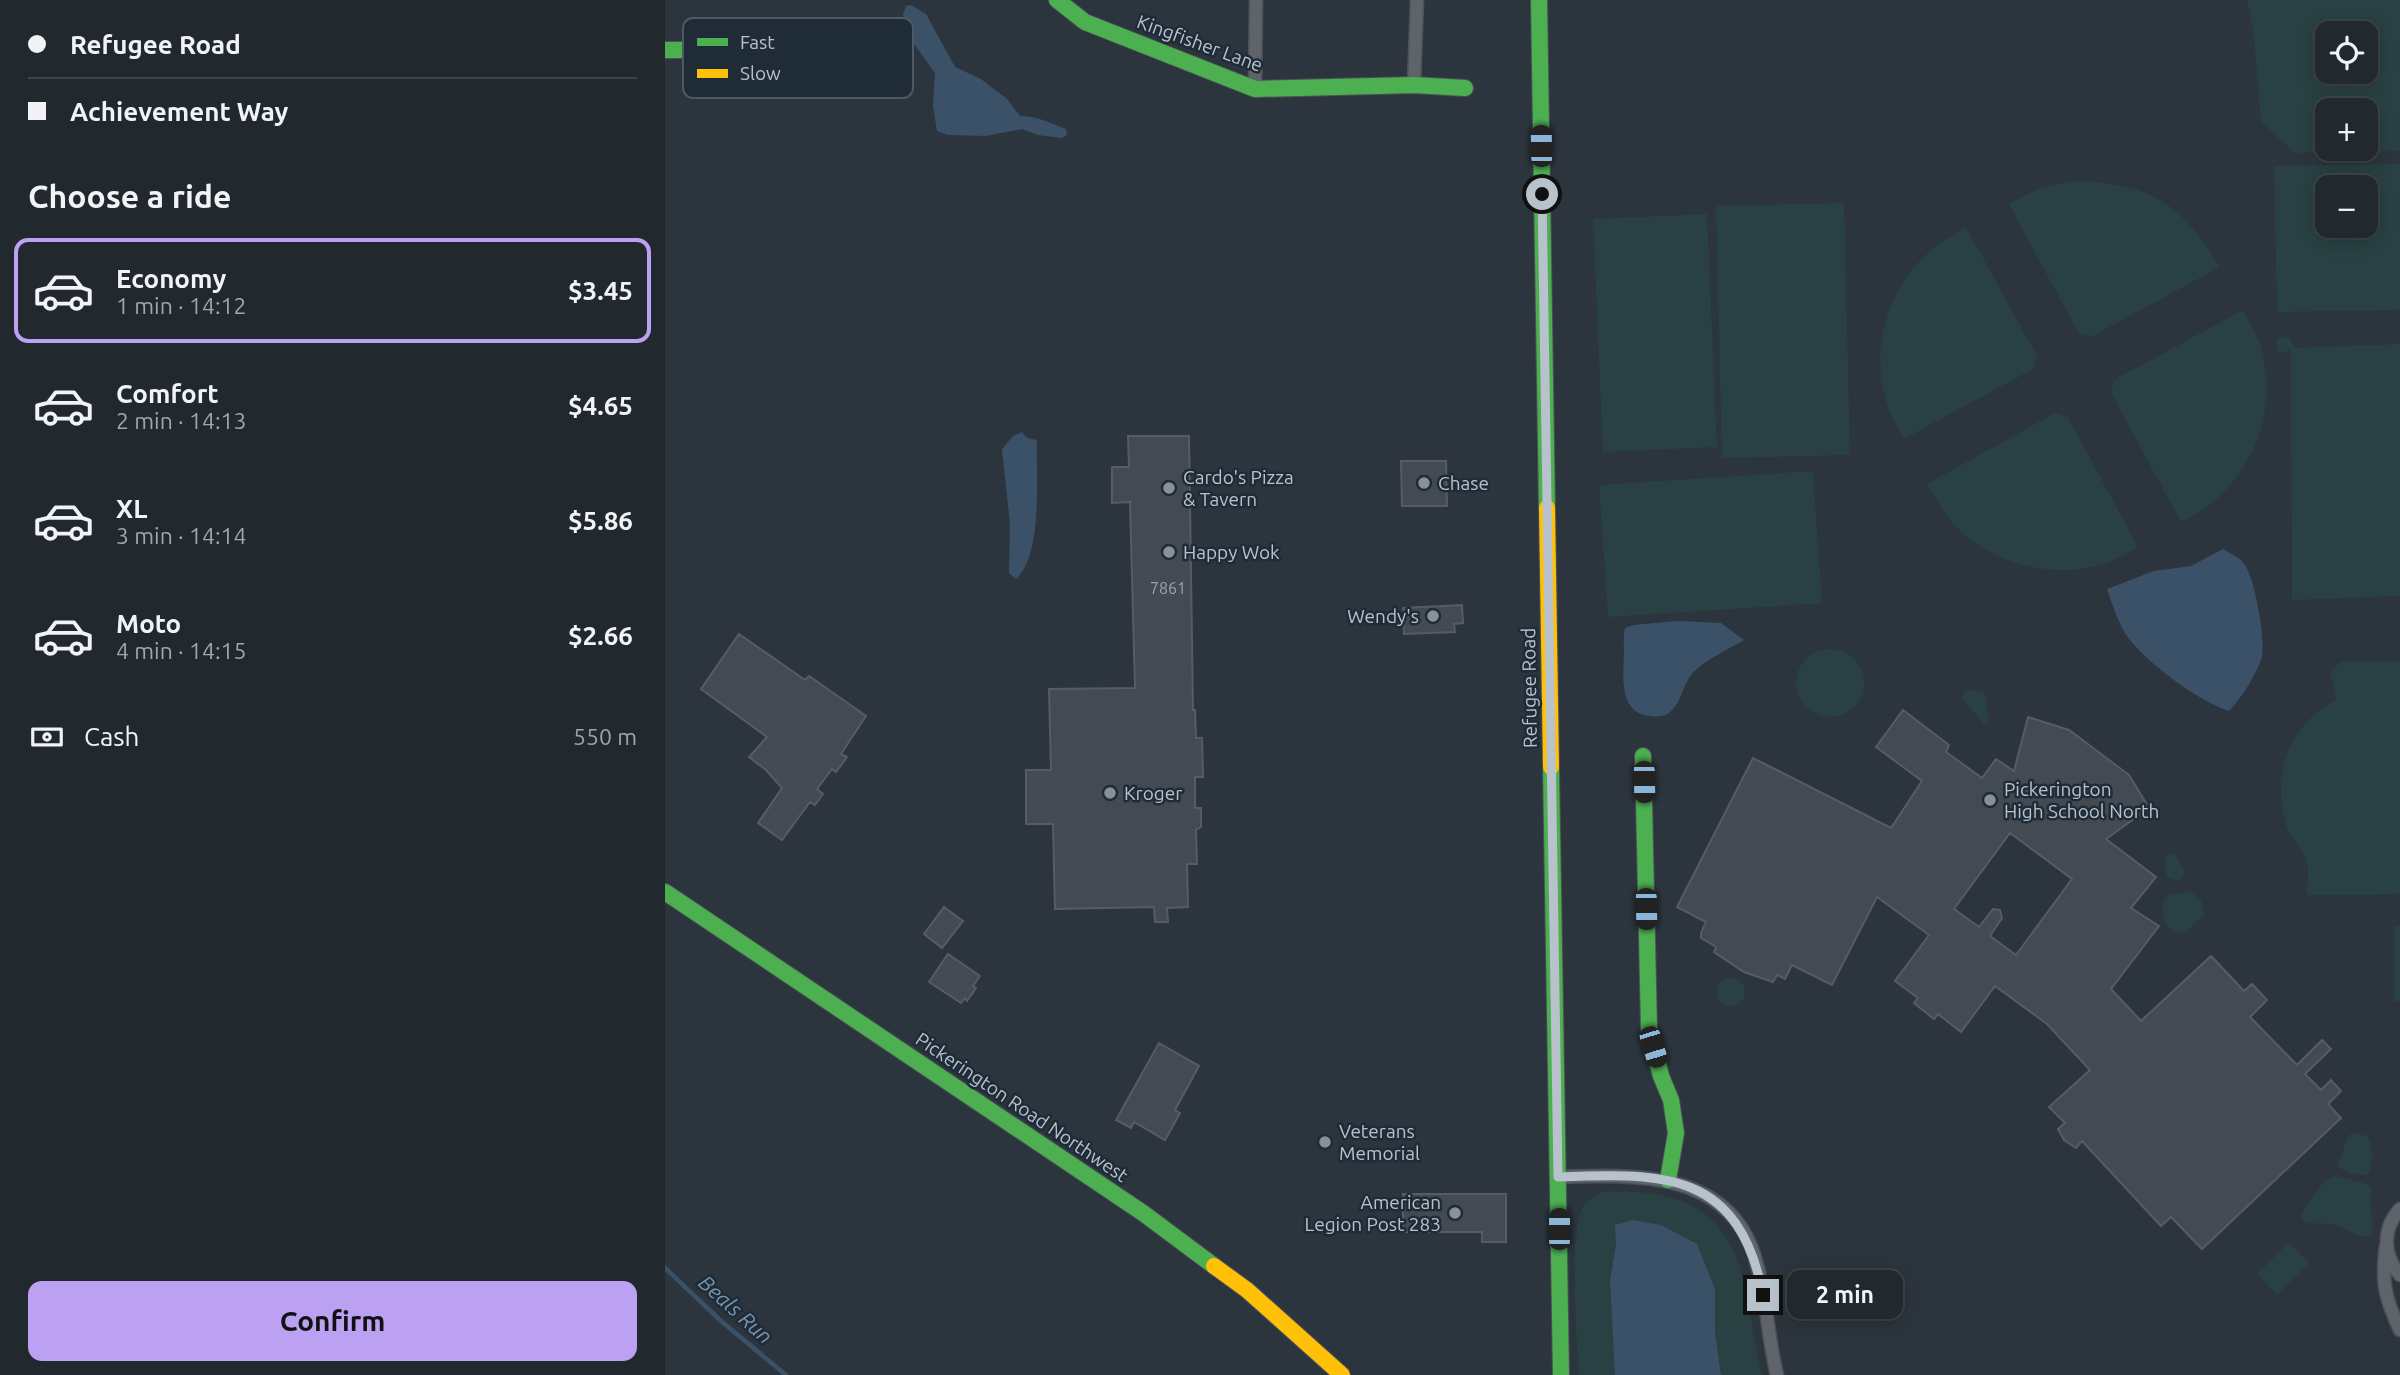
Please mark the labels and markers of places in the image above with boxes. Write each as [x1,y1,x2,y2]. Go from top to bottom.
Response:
place label: Cardo's Pizza & Tavern [1183,466,1294,510]
place label: Chase [1438,472,1489,494]
marker: Chase [1416,475,1432,491]
marker: Cardo's Pizza & Tavern [1161,480,1177,496]
place label: Happy Wok [1183,541,1280,563]
marker: Happy Wok [1161,544,1177,560]
place label: Wendy's [1347,605,1419,627]
marker: Wendy's [1425,608,1441,624]
place label: Pickerington High School North [2004,778,2159,822]
place label: Kroger [1124,782,1182,804]
marker: Kroger [1102,785,1118,801]
marker: Pickerington High School North [1982,792,1998,808]
place label: Veterans Memorial [1339,1120,1420,1164]
marker: Veterans Memorial [1317,1134,1333,1150]
place label: American Legion Post 283 [1305,1191,1441,1235]
marker: American Legion Post 283 [1447,1205,1463,1221]

